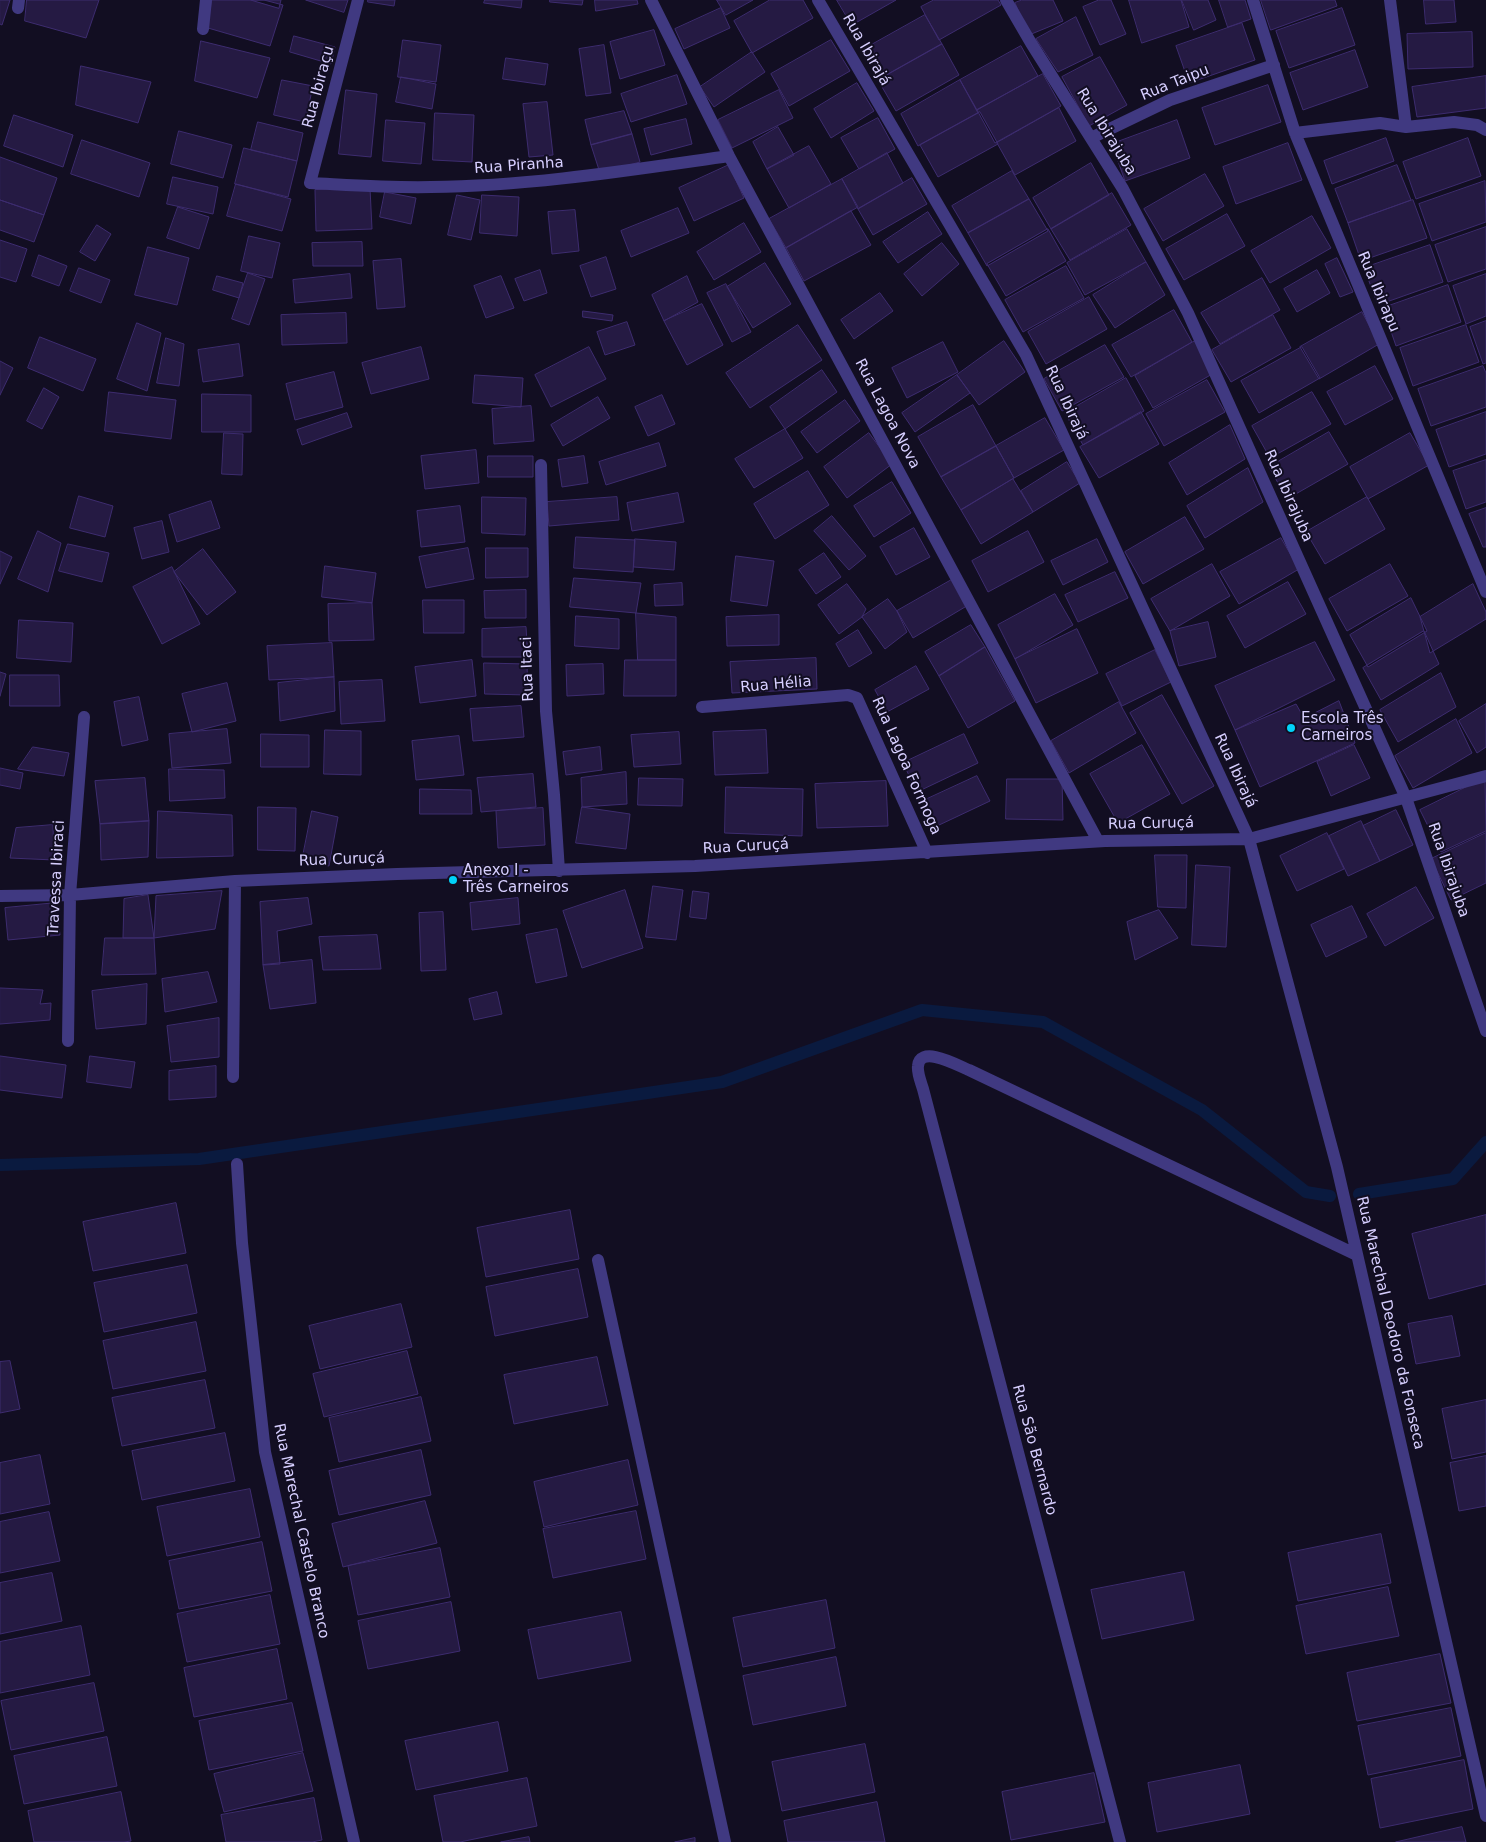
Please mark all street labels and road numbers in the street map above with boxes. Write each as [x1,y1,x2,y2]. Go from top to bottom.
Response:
street label: Rua Ibirajá [838,11,894,89]
street label: Rua Ibiraçu [299,44,339,130]
street label: Rua Taipu [1138,61,1212,105]
street label: Rua Ibirajuba [1072,85,1140,179]
street label: Rua Piranha [474,154,564,178]
street label: Rua Ibirapu [1353,249,1403,335]
street label: Rua Lagoa Nova [850,356,924,472]
street label: Rua Ibirajá [1041,363,1091,443]
street label: Rua Ibirajuba [1260,447,1316,545]
street label: Rua Itaci [518,636,538,702]
street label: Rua Hélia [740,673,812,697]
street label: Rua Lagoa Formoga [867,694,945,838]
street label: Rua Ibirajá [1210,731,1260,811]
street label: Rua Curuçá [1108,814,1194,834]
street label: Travessa Ibiraci [45,820,69,936]
street label: Rua Ibirajuba [1423,820,1473,920]
street label: Rua Curuçá [702,836,790,858]
street label: Rua Curuçá [299,849,385,871]
street label: Rua Marechal Deodoro da Fonseca [1352,1195,1428,1451]
street label: Rua São Bernardo [1008,1383,1060,1517]
street label: Rua Marechal Castelo Branco [269,1422,333,1640]

